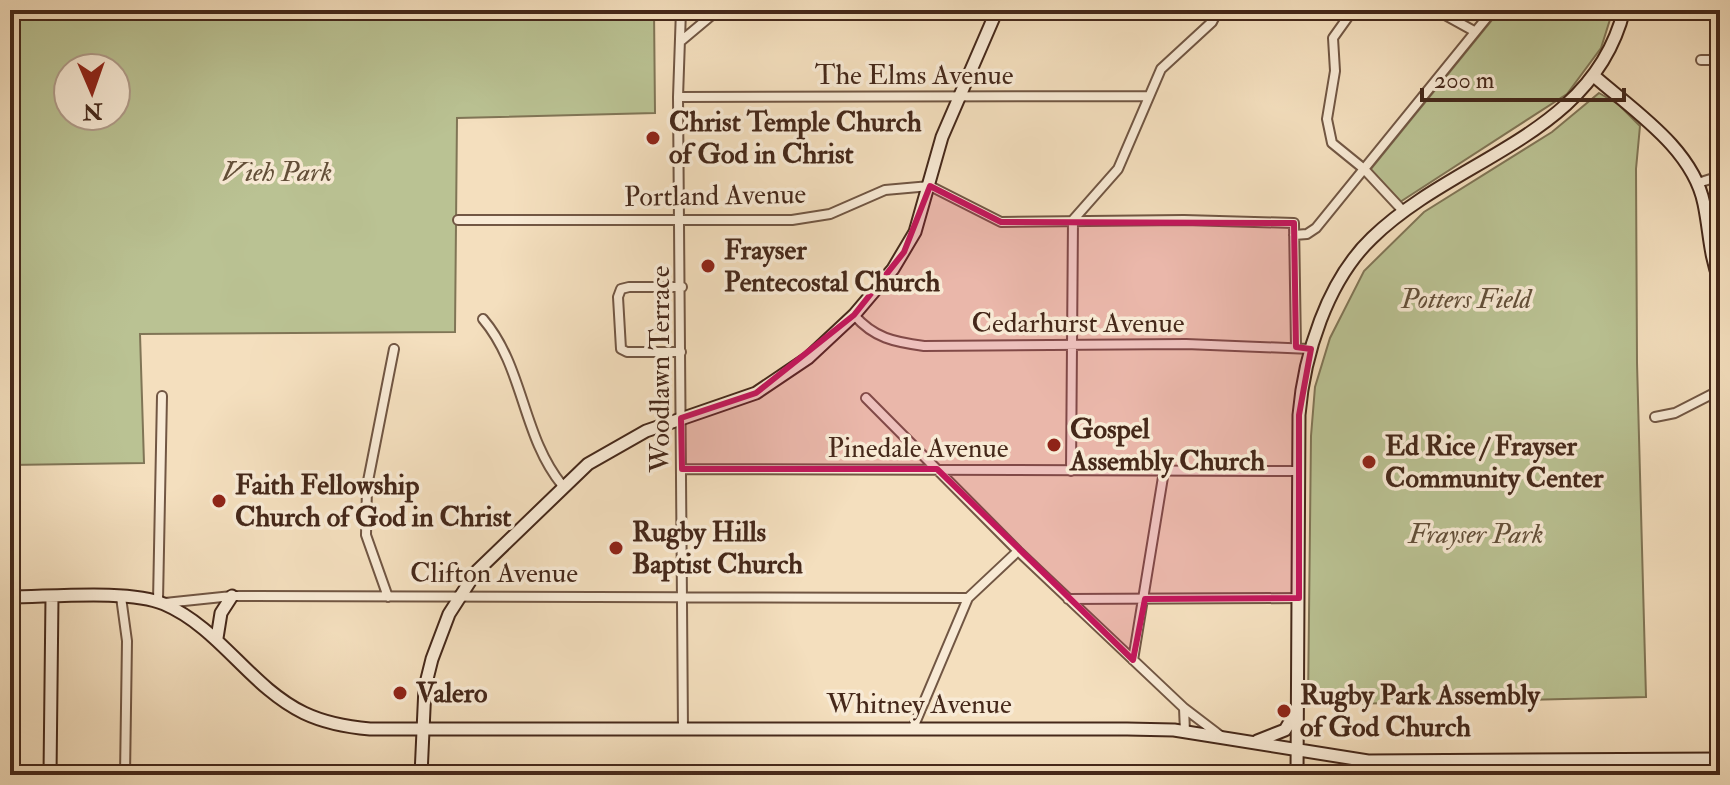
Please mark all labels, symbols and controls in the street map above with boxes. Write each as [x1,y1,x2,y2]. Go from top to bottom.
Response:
north arrow [52,52,132,132]
scale bar [1422,52,1624,102]
street label: The Elms Avenue [815,58,1014,93]
text: 200 m [1434,65,1495,96]
text: N [82,97,104,125]
place label: Christ Temple Church of God in Christ [669,105,922,172]
marker: Christ Temple Church of God in Christ [644,129,662,147]
park label: Vieh Park [222,155,332,190]
street label: Portland Avenue [624,177,807,215]
place label: Frayser Pentecostal Church [724,233,940,300]
marker: Frayser Pentecostal Church [699,257,717,275]
street label: Woodlawn Terrace [643,265,678,474]
park label: Potters Field [1400,282,1534,317]
street label: Cedarhurst Avenue [972,306,1185,341]
place label: Gospel Assembly Church [1069,412,1265,479]
place label: Ed Rice / Frayser Community Center [1385,429,1604,496]
street label: Pinedale Avenue [828,431,1009,466]
marker: Gospel Assembly Church [1045,436,1063,454]
marker: Ed Rice / Frayser Community Center [1360,453,1378,471]
place label: Faith Fellowship Church of God in Christ [235,468,511,535]
marker: Faith Fellowship Church of God in Christ [210,492,228,510]
place label: Rugby Hills Baptist Church [632,515,803,582]
park label: Frayser Park [1407,517,1543,552]
marker: Rugby Hills Baptist Church [607,539,625,557]
street label: Clifton Avenue [410,556,578,591]
place label: Valero [415,676,488,711]
place label: Rugby Park Assembly of God Church [1300,678,1542,745]
marker: Valero [391,684,409,702]
street label: Whitney Avenue [825,687,1012,722]
marker: Rugby Park Assembly of God Church [1275,702,1293,720]

